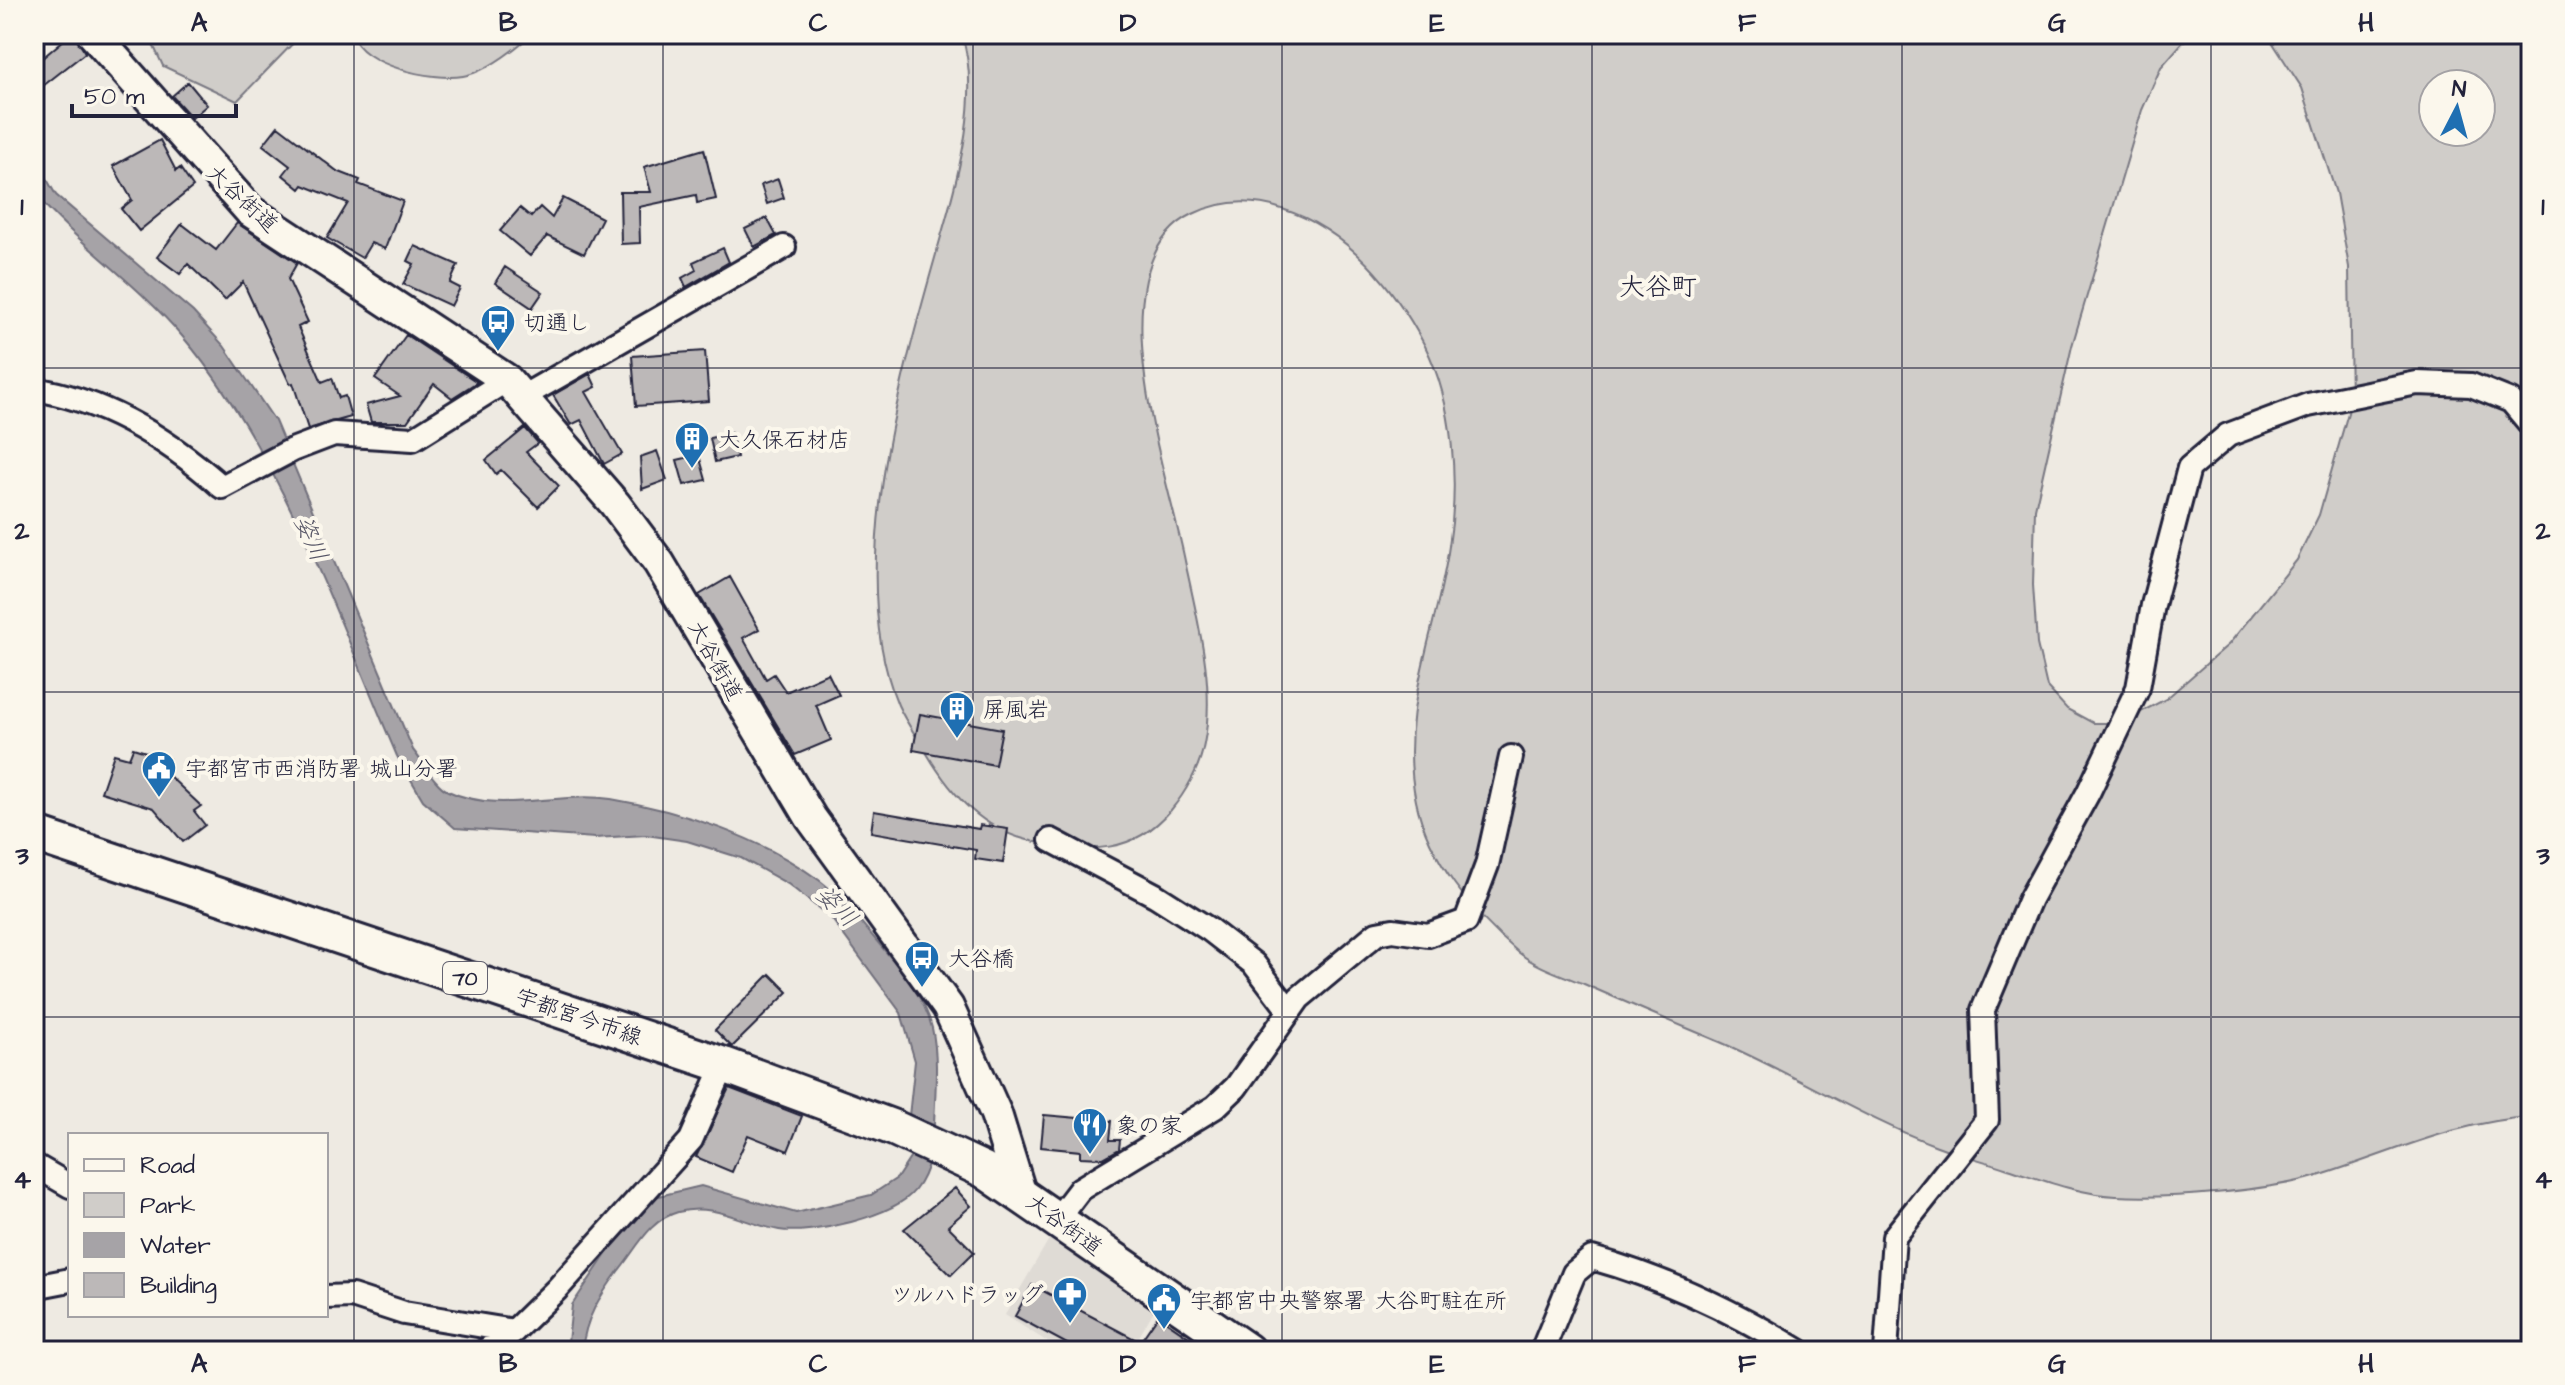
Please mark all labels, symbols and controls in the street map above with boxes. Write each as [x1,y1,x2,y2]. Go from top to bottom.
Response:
text: A [191,5,208,41]
text: B [499,5,518,41]
text: C [809,5,828,41]
text: D [1120,5,1137,41]
text: E [1429,5,1445,41]
text: F [1738,5,1757,41]
text: G [2048,5,2066,41]
text: H [2358,5,2374,41]
scale bar [72,68,236,118]
north arrow [2417,68,2497,148]
text: N [2450,73,2468,106]
text: 50 m [84,80,145,114]
street label: 大谷街道 [199,158,285,240]
text: 1 [20,189,24,225]
text: 1 [2541,189,2545,225]
district label: 大谷町 [1619,269,1697,305]
bus stop icon: 切通し [479,303,517,353]
place label: 切通し [524,308,590,339]
building icon: 大久保石材店 [673,420,711,470]
place label: 大久保石材店 [718,425,850,456]
water label: 姿川 [285,510,335,567]
text: 2 [14,513,30,549]
text: 2 [2535,513,2551,549]
street label: 大谷街道 [680,615,750,707]
building icon: 屏風岩 [938,690,976,740]
place label: 屏風岩 [983,695,1049,726]
public building icon: 宇都宮市西消防署 城山分署 [140,749,178,799]
place label: 宇都宮市西消防署 城山分署 [185,754,458,785]
text: 3 [14,838,29,874]
text: 3 [2535,838,2550,874]
water label: 姿川 [807,878,865,936]
bus stop icon: 大谷橋 [903,939,941,989]
place label: 大谷橋 [948,944,1014,975]
road number: 70 [443,962,487,994]
street label: 宇都宮今市線 [511,981,646,1054]
restaurant icon: 象の家 [1071,1106,1109,1156]
place label: 象の家 [1116,1111,1182,1142]
legend [68,1133,328,1317]
text: Road [140,1149,195,1183]
text: 4 [13,1162,31,1198]
text: 4 [2534,1162,2552,1198]
street label: 大谷街道 [1019,1187,1109,1264]
text: Park [140,1189,196,1223]
text: Water [140,1229,211,1263]
text: Building [140,1269,217,1304]
pharmacy icon: ツルハドラッグ [1051,1275,1089,1325]
place label: ツルハドラッグ [891,1280,1044,1311]
public building icon: 宇都宮中央警察署 大谷町駐在所 [1145,1281,1183,1331]
place label: 宇都宮中央警察署 大谷町駐在所 [1190,1286,1507,1317]
text: A [191,1346,208,1382]
text: B [499,1346,518,1382]
text: C [809,1346,828,1382]
text: D [1120,1346,1137,1382]
text: E [1429,1346,1445,1382]
text: F [1738,1346,1757,1382]
text: G [2048,1346,2066,1382]
text: H [2358,1346,2374,1382]

